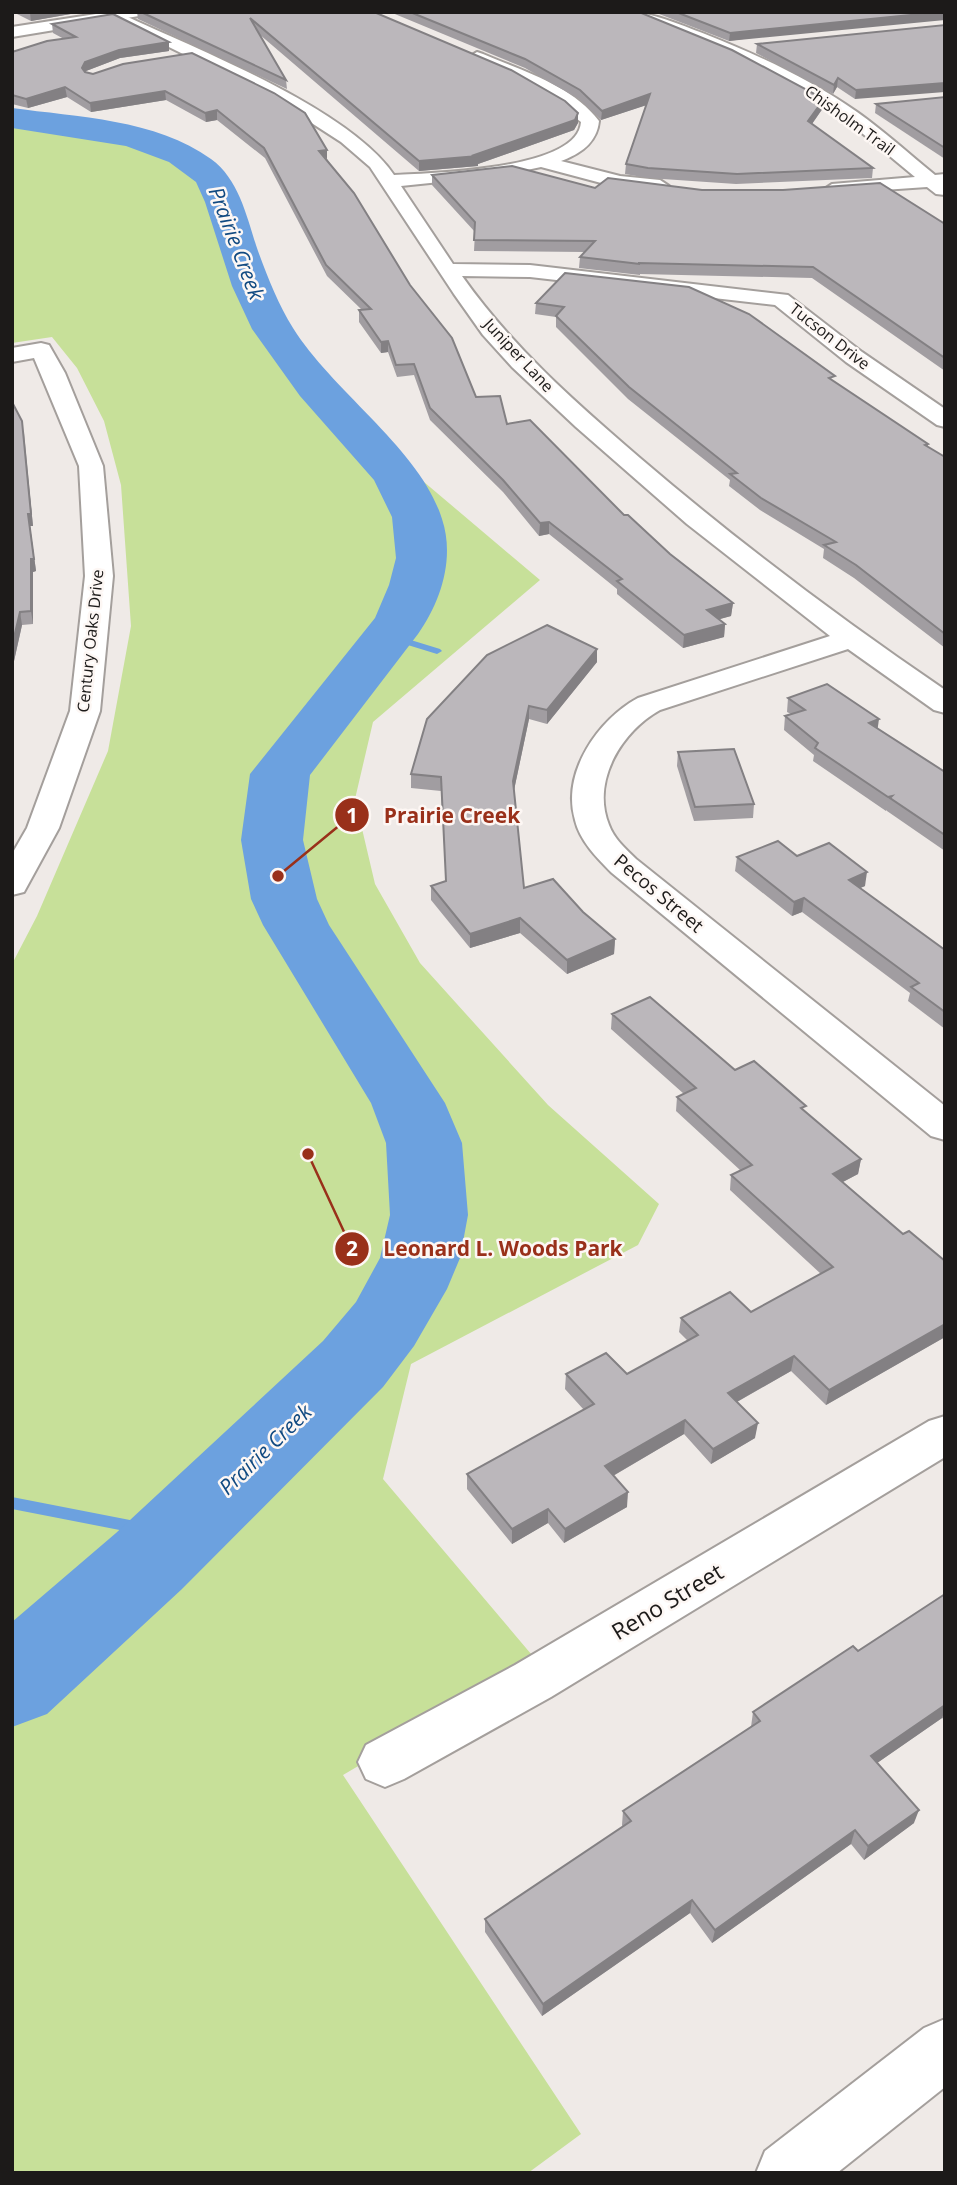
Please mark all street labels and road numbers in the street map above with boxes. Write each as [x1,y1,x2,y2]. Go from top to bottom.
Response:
street label: Chisholm Trail [801,80,899,160]
street label: Tucson Drive [785,298,875,374]
street label: Juniper Lane [478,312,559,397]
street label: Century Oaks Drive [72,568,108,714]
street label: Pecos Street [609,848,710,938]
street label: Reno Street [605,1555,729,1647]

